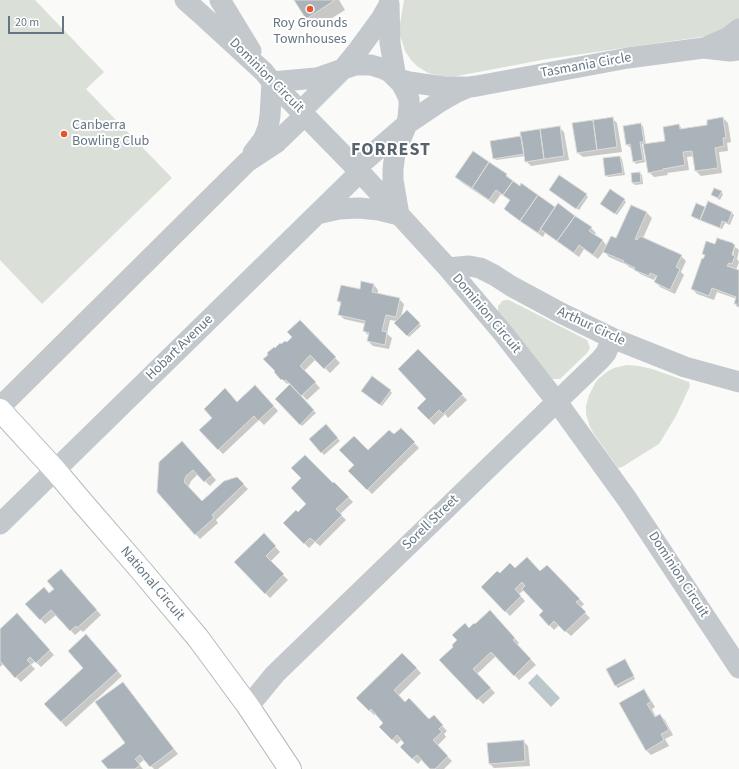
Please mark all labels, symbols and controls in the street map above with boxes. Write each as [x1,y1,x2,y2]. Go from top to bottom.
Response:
marker: Roy Grounds Townhouses [305,4,315,14]
scale bar [10,8,66,34]
text: 20 m [15,14,39,31]
place label: Roy Grounds Townhouses [273,16,347,48]
street label: Dominion Circuit [225,35,307,117]
street label: Tasmania Circle [539,50,633,82]
place label: Canberra Bowling Club [72,118,149,150]
marker: Canberra Bowling Club [59,129,69,139]
district label: FORREST [351,140,431,162]
street label: Dominion Circuit [448,271,524,357]
street label: Arthur Circle [554,304,628,350]
street label: Hobart Avenue [143,312,217,384]
street label: Sorell Street [399,492,463,554]
street label: Dominion Circuit [644,529,712,621]
street label: National Circuit [116,544,188,624]

